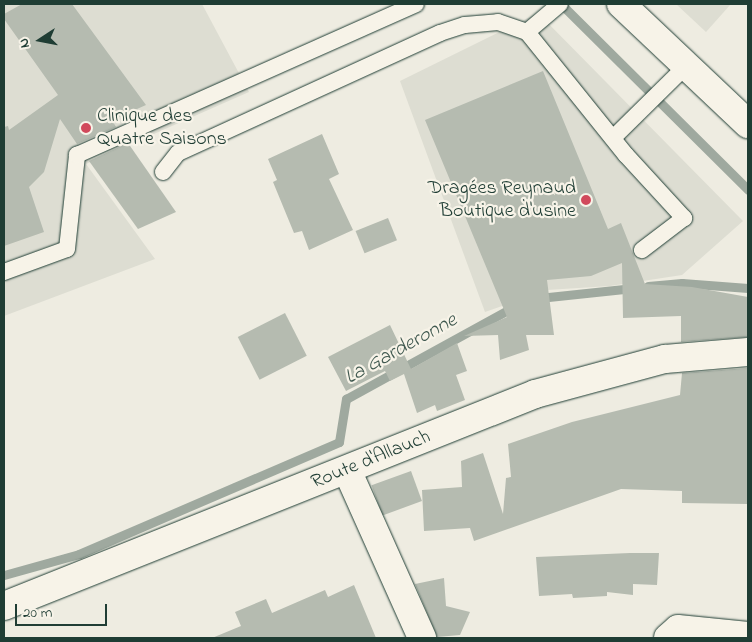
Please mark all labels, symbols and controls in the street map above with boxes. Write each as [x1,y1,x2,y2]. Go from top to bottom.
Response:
north arrow [15,15,65,65]
text: N [14,36,36,50]
place label: Clinique des Quatre Saisons [97,104,227,151]
marker: Clinique des Quatre Saisons [79,121,93,135]
place label: Dragées Reynaud Boutique d'usine [428,176,576,223]
marker: Dragées Reynaud Boutique d'usine [580,194,592,206]
water label: La Garderonne [341,308,461,390]
street label: Route d'Allauch [308,425,434,495]
scale bar [18,594,110,626]
text: 20 m [23,602,52,624]

